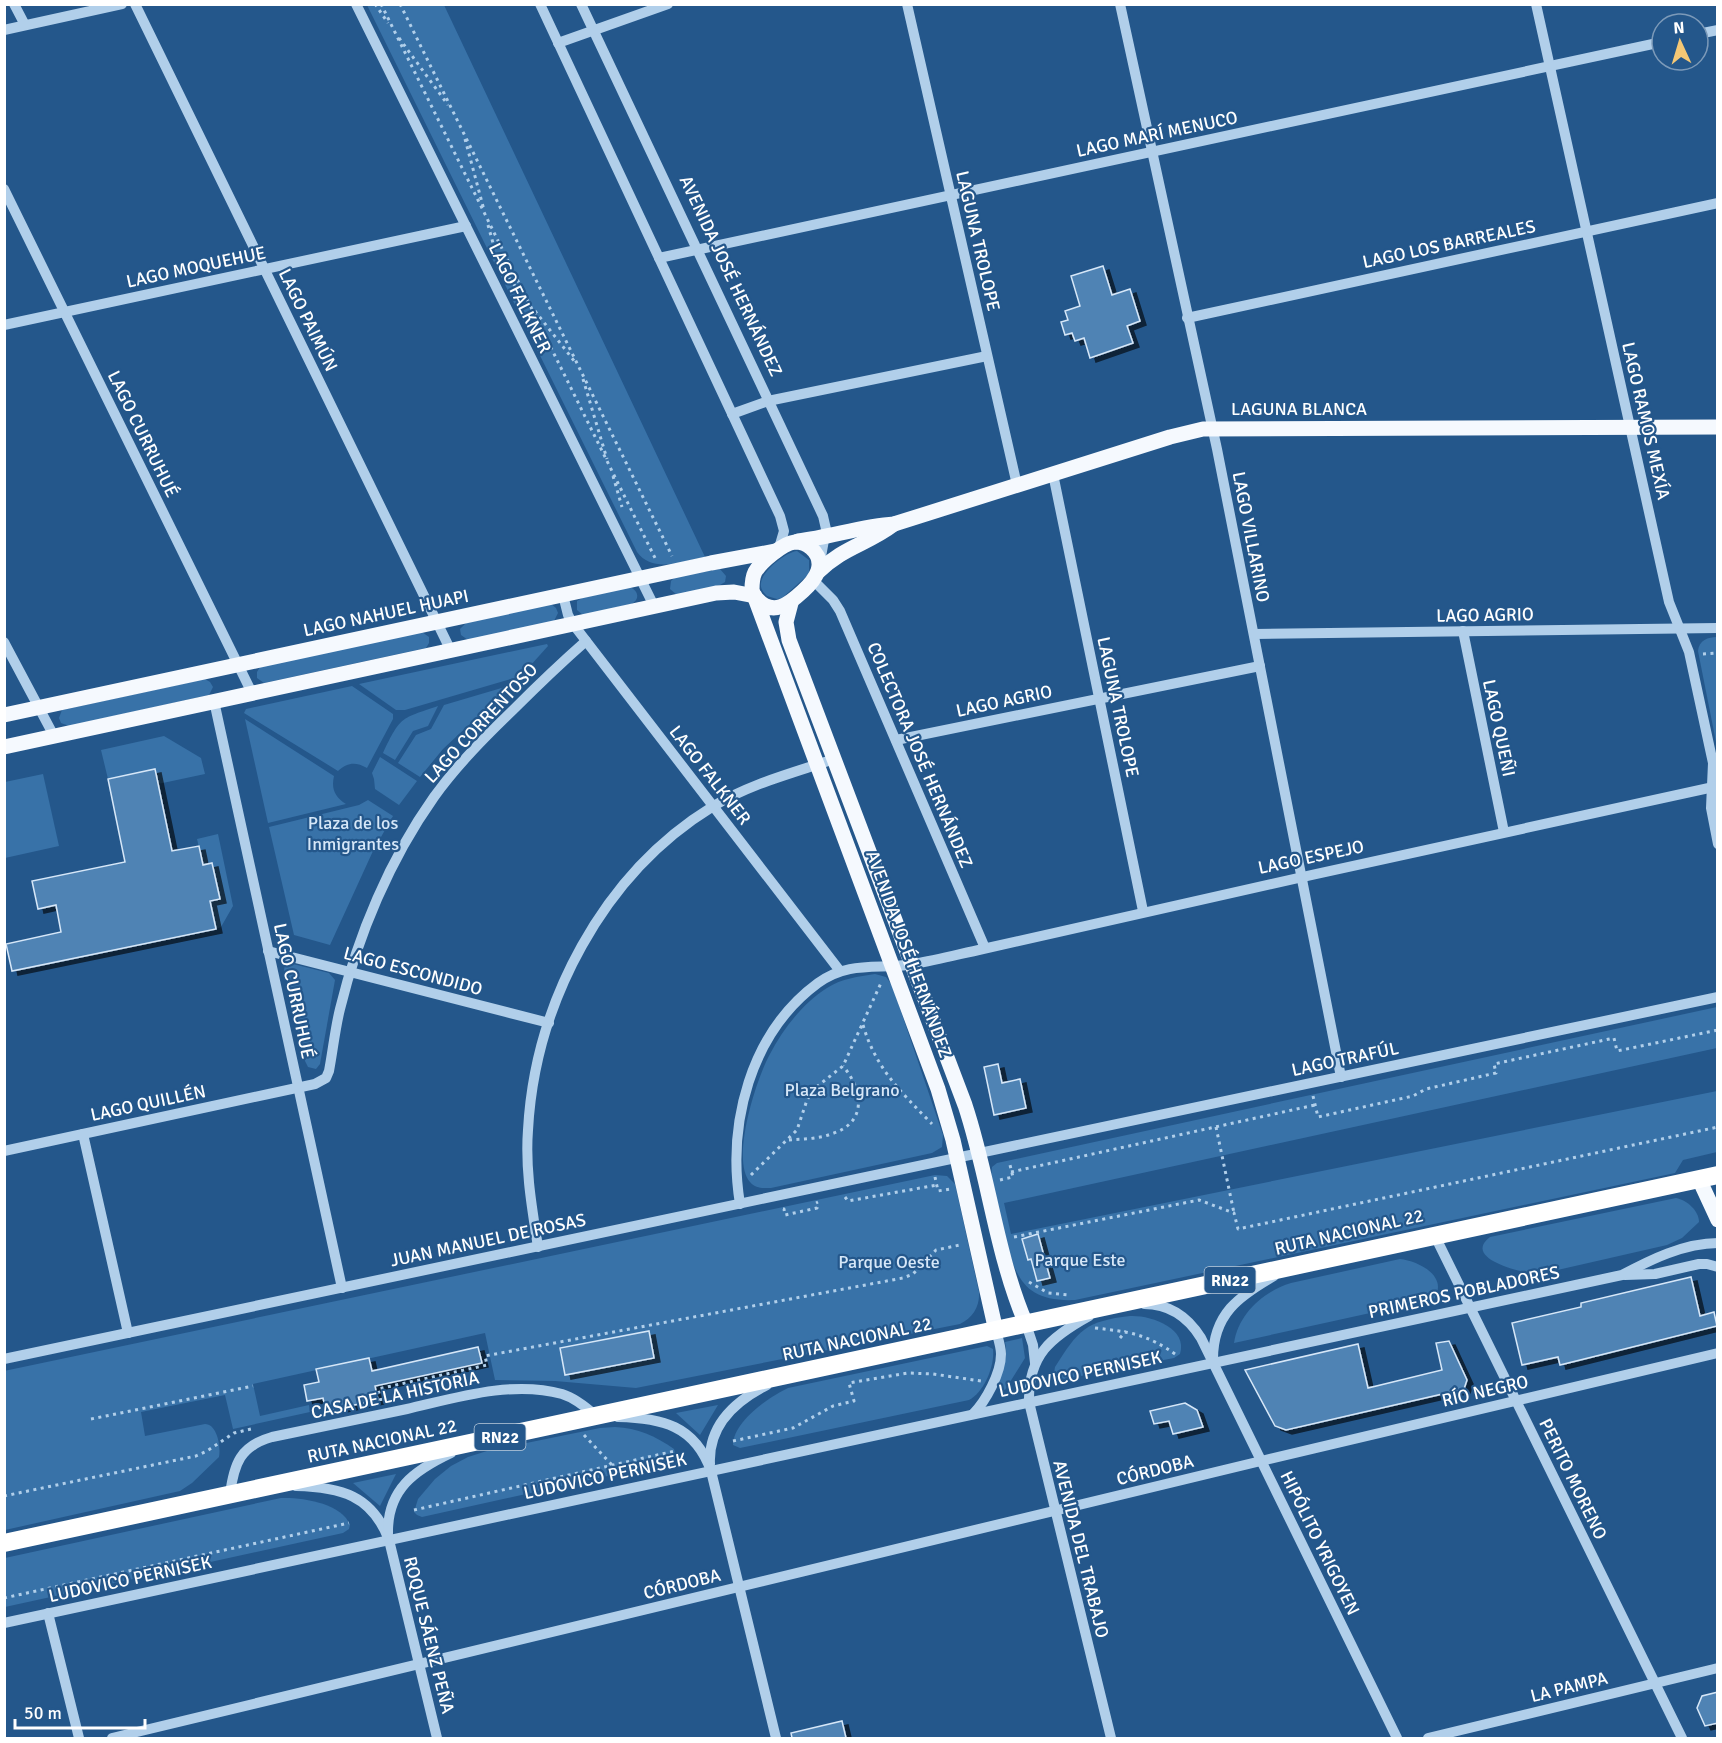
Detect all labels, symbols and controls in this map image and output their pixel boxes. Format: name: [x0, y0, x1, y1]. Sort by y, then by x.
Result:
north arrow: [1650, 12, 1710, 72]
text: N: [1673, 18, 1685, 38]
street label: LAGO MARÍ MENUCO: [1074, 106, 1240, 162]
street label: LAGUNA TROLOPE: [951, 169, 1005, 313]
street label: AVENIDA JOSÉ HERNÁNDEZ: [675, 172, 787, 380]
street label: LAGO LOS BARREALES: [1361, 215, 1537, 273]
street label: LAGO FALKNER: [484, 239, 556, 357]
street label: LAGO MOQUEHUE: [124, 241, 268, 293]
street label: LAGO PAIMÚN: [274, 265, 342, 375]
street label: LAGO RAMOS MEXÍA: [1617, 340, 1675, 502]
street label: LAGO CURRUHUÉ: [103, 367, 183, 501]
street label: LAGUNA BLANCA: [1231, 398, 1367, 420]
street label: LAGO VILLARINO: [1228, 470, 1274, 604]
street label: LAGO NAHUEL HUAPI: [301, 585, 471, 641]
street label: LAGO AGRIO: [1436, 603, 1534, 627]
street label: LAGUNA TROLOPE: [1092, 635, 1144, 779]
street label: COLECTORA JOSÉ HERNÁNDEZ: [862, 639, 978, 871]
street label: LAGO CORRENTOSO: [420, 658, 542, 788]
street label: LAGO QUEÑI: [1478, 677, 1520, 779]
street label: LAGO AGRIO: [954, 680, 1054, 722]
street label: LAGO FALKNER: [664, 721, 756, 829]
park label: Plaza de los Inmigrantes: [307, 812, 399, 855]
street label: LAGO ESPEJO: [1256, 835, 1366, 879]
street label: AVENIDA JOSÉ HERNÁNDEZ: [861, 847, 957, 1061]
street label: LAGO CURRUHUÉ: [269, 921, 319, 1061]
street label: LAGO ESCONDIDO: [341, 942, 485, 1000]
street label: LAGO TRAFÚL: [1290, 1037, 1400, 1081]
park label: Plaza Belgrano: [784, 1079, 900, 1101]
street label: LAGO QUILLÉN: [88, 1080, 208, 1126]
street label: RUTA NACIONAL 22: [1272, 1204, 1426, 1260]
street label: JUAN MANUEL DE ROSAS: [388, 1209, 588, 1271]
park label: Parque Este: [1035, 1249, 1125, 1271]
park label: Parque Oeste: [838, 1251, 940, 1273]
street label: PRIMEROS POBLADORES: [1366, 1261, 1562, 1323]
road number: RN22: [1204, 1267, 1256, 1293]
street label: RUTA NACIONAL 22: [780, 1312, 934, 1366]
street label: LUDOVICO PERNISEK: [997, 1346, 1164, 1402]
street label: CASA DE LA HISTORIA: [309, 1366, 481, 1424]
street label: RÍO NEGRO: [1440, 1370, 1530, 1412]
street label: RUTA NACIONAL 22: [305, 1414, 459, 1468]
street label: PERITO MORENO: [1534, 1415, 1612, 1543]
road number: RN22: [474, 1424, 526, 1450]
street label: LUDOVICO PERNISEK: [522, 1448, 689, 1504]
street label: CÓRDOBA: [1114, 1450, 1196, 1490]
street label: AVENIDA DEL TRABAJO: [1048, 1458, 1114, 1640]
street label: HIPÓLITO YRIGOYEN: [1276, 1467, 1364, 1619]
street label: LUDOVICO PERNISEK: [47, 1551, 214, 1607]
street label: ROQUE SÁENZ PEÑA: [399, 1554, 459, 1716]
street label: CÓRDOBA: [641, 1564, 723, 1604]
street label: LA PAMPA: [1528, 1667, 1610, 1707]
scale bar: [15, 1692, 146, 1730]
text: 50 m: [24, 1702, 62, 1724]

